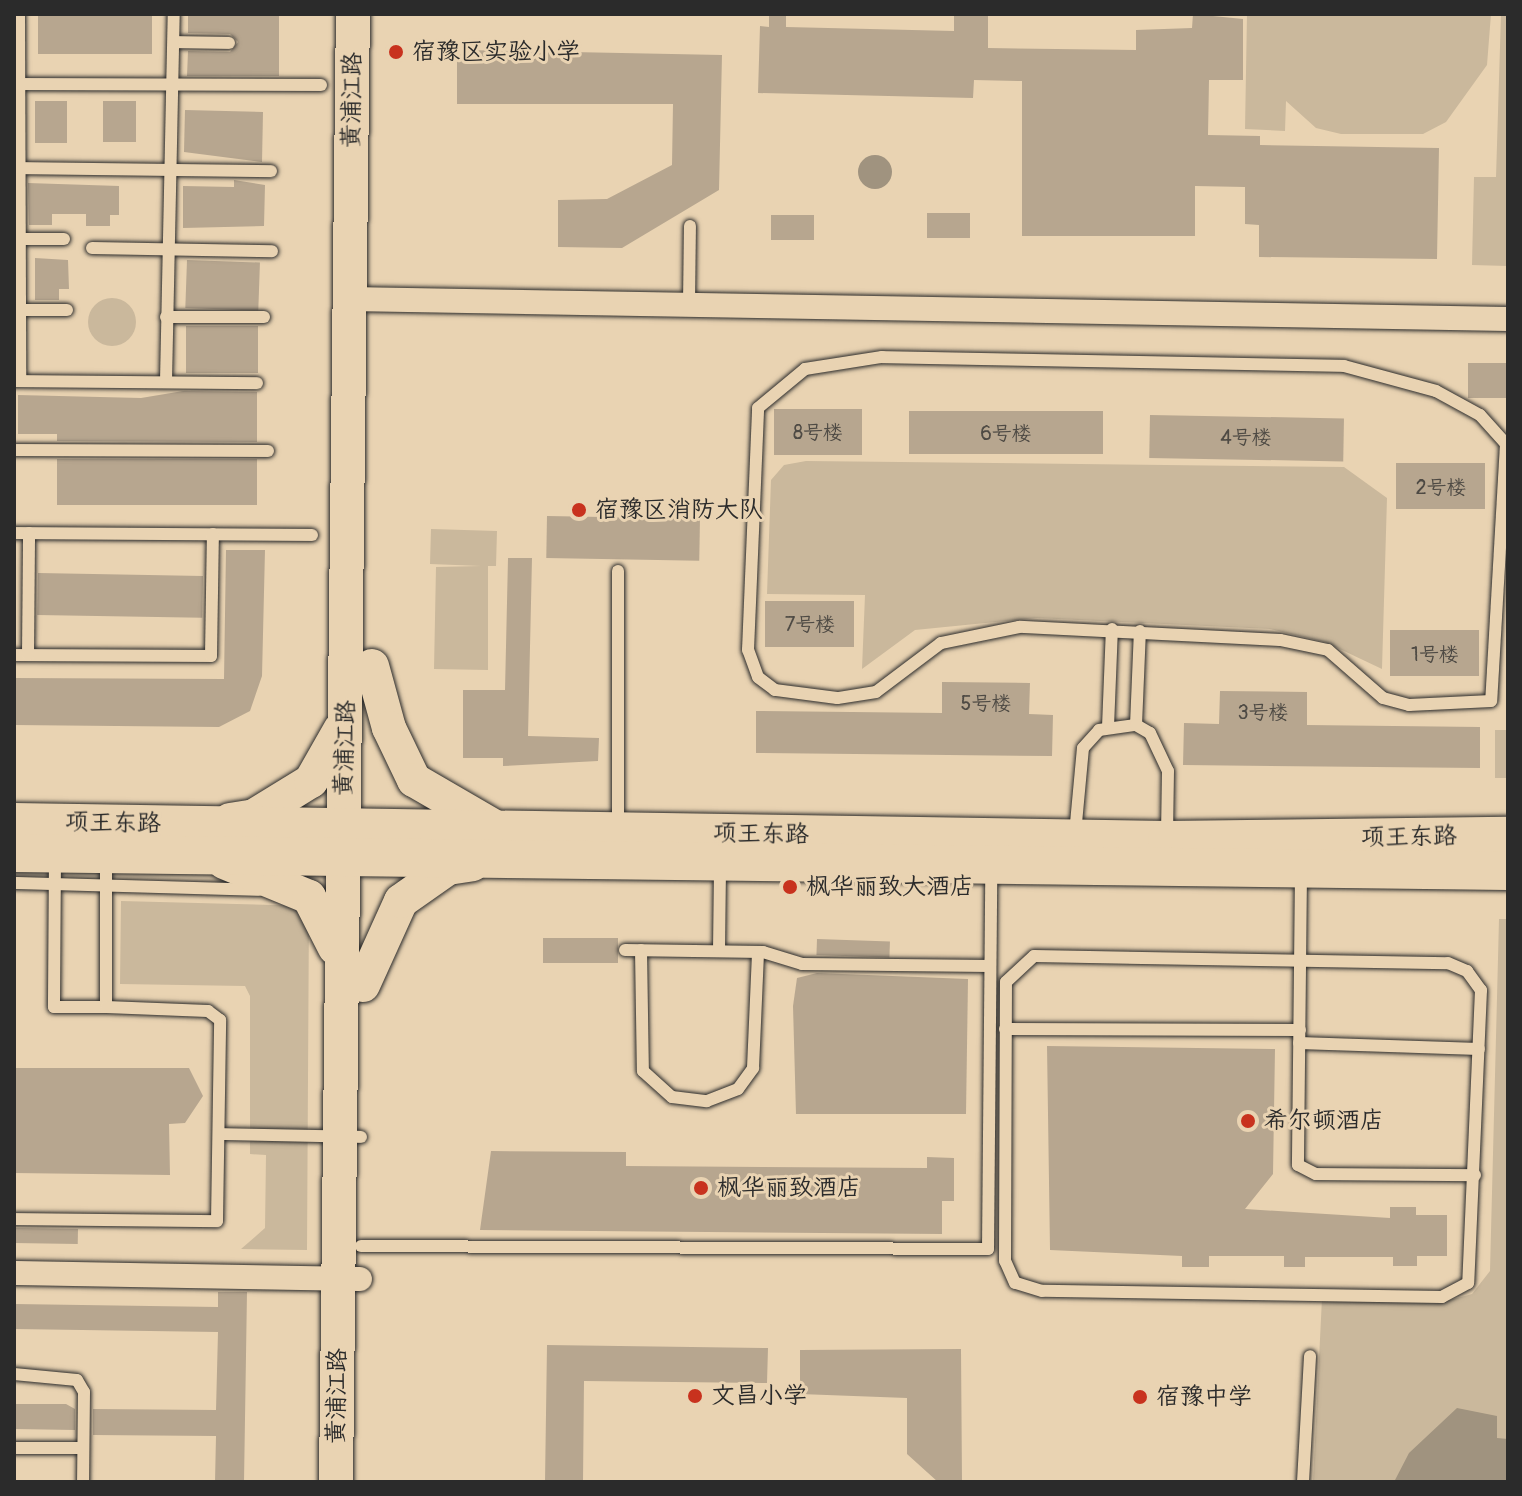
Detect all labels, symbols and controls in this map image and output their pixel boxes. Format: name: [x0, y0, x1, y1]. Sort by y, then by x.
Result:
place label: 宿豫区实验小学: [412, 38, 580, 66]
marker: 宿豫区实验小学: [387, 43, 405, 61]
street label: 黄浦江路: [337, 52, 367, 148]
house number: 8号楼: [793, 420, 843, 444]
house number: 6号楼: [980, 421, 1032, 445]
house number: 4号楼: [1220, 425, 1272, 449]
house number: 2号楼: [1415, 475, 1467, 499]
place label: 宿豫区消防大队: [595, 496, 763, 524]
marker: 宿豫区消防大队: [570, 501, 588, 519]
house number: 7号楼: [785, 612, 835, 636]
house number: 1号楼: [1411, 642, 1459, 666]
house number: 5号楼: [961, 691, 1011, 715]
street label: 黄浦江路: [329, 700, 361, 796]
house number: 3号楼: [1237, 700, 1289, 724]
street label: 项王东路: [65, 808, 161, 838]
street label: 项王东路: [713, 819, 809, 849]
street label: 项王东路: [1361, 822, 1457, 852]
place label: 枫华丽致大酒店: [806, 873, 974, 901]
marker: 枫华丽致大酒店: [781, 878, 799, 896]
place label: 希尔顿酒店: [1264, 1107, 1384, 1135]
marker: 希尔顿酒店: [1239, 1112, 1257, 1130]
place label: 枫华丽致酒店: [717, 1174, 861, 1202]
marker: 枫华丽致酒店: [692, 1179, 710, 1197]
street label: 黄浦江路: [322, 1348, 352, 1444]
place label: 文昌小学: [711, 1382, 807, 1410]
place label: 宿豫中学: [1156, 1383, 1252, 1411]
marker: 文昌小学: [686, 1387, 704, 1405]
marker: 宿豫中学: [1131, 1388, 1149, 1406]

